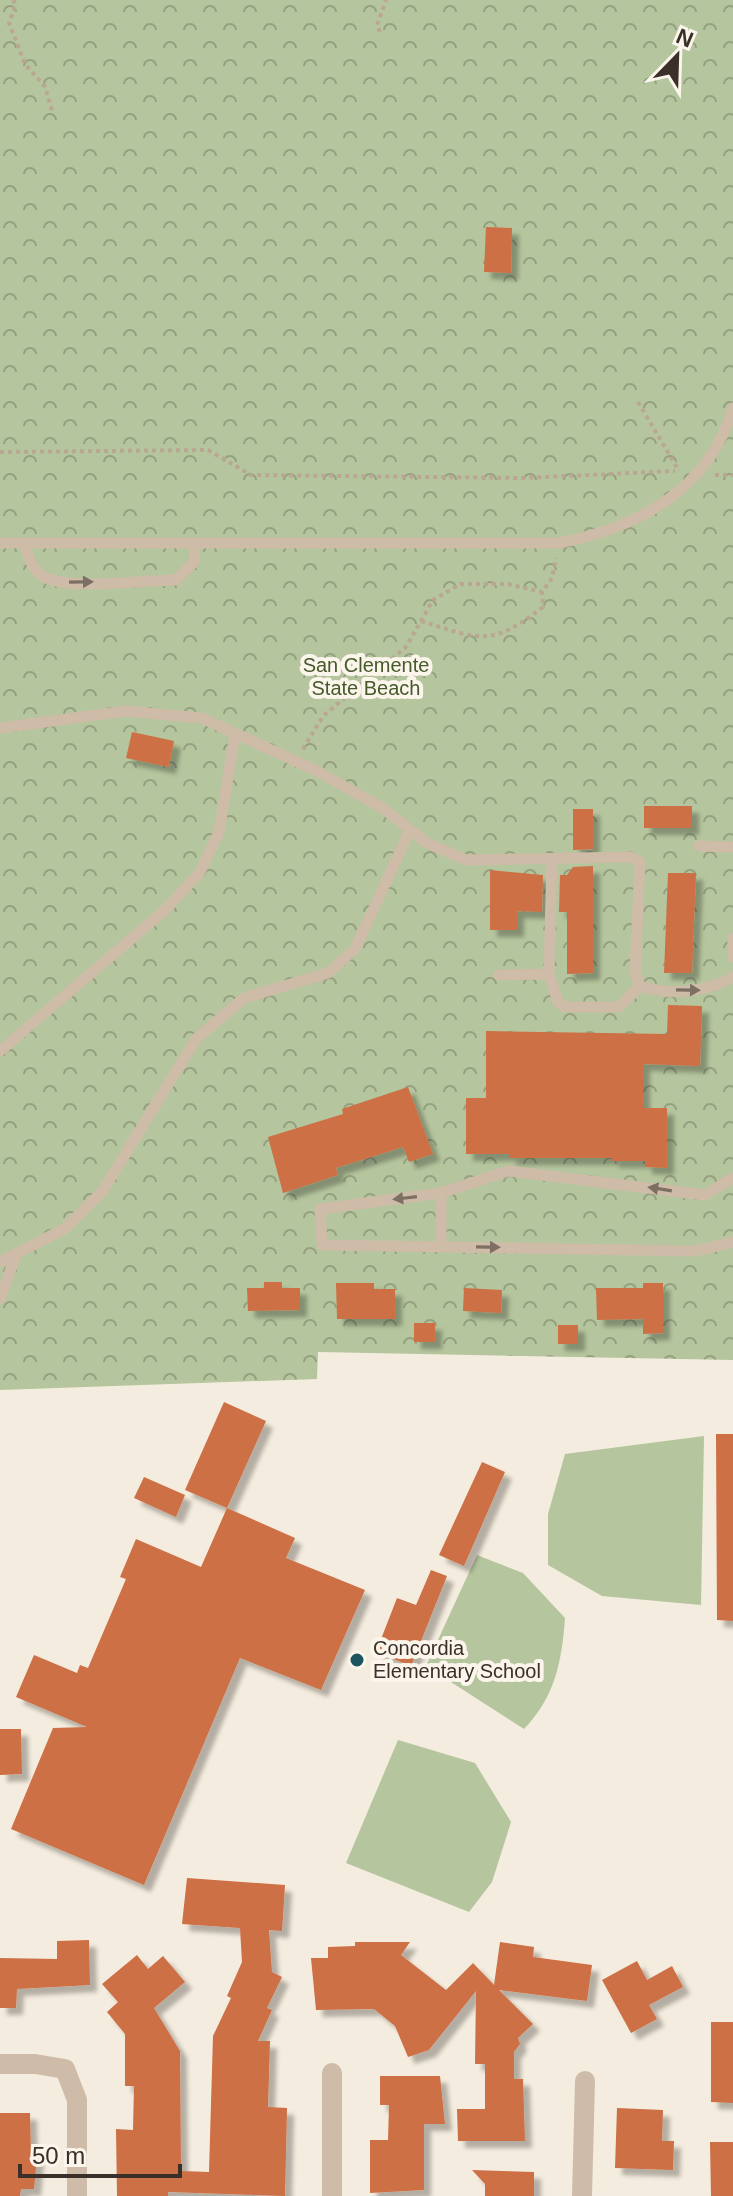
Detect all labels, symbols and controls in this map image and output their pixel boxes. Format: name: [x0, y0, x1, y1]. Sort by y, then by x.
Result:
north arrow: [637, 16, 717, 96]
text: N: [672, 23, 697, 53]
one-way arrow: [69, 576, 94, 588]
park label: San Clemente State Beach: [303, 654, 429, 699]
one-way arrow: [676, 984, 701, 996]
one-way arrow: [647, 1182, 672, 1194]
one-way arrow: [392, 1192, 417, 1205]
one-way arrow: [476, 1240, 501, 1253]
place label: Concordia Elementary School: [373, 1637, 541, 1682]
marker: Concordia Elementary School: [348, 1651, 366, 1669]
scale bar: [20, 2128, 180, 2178]
text: 50 m: [32, 2142, 85, 2169]

